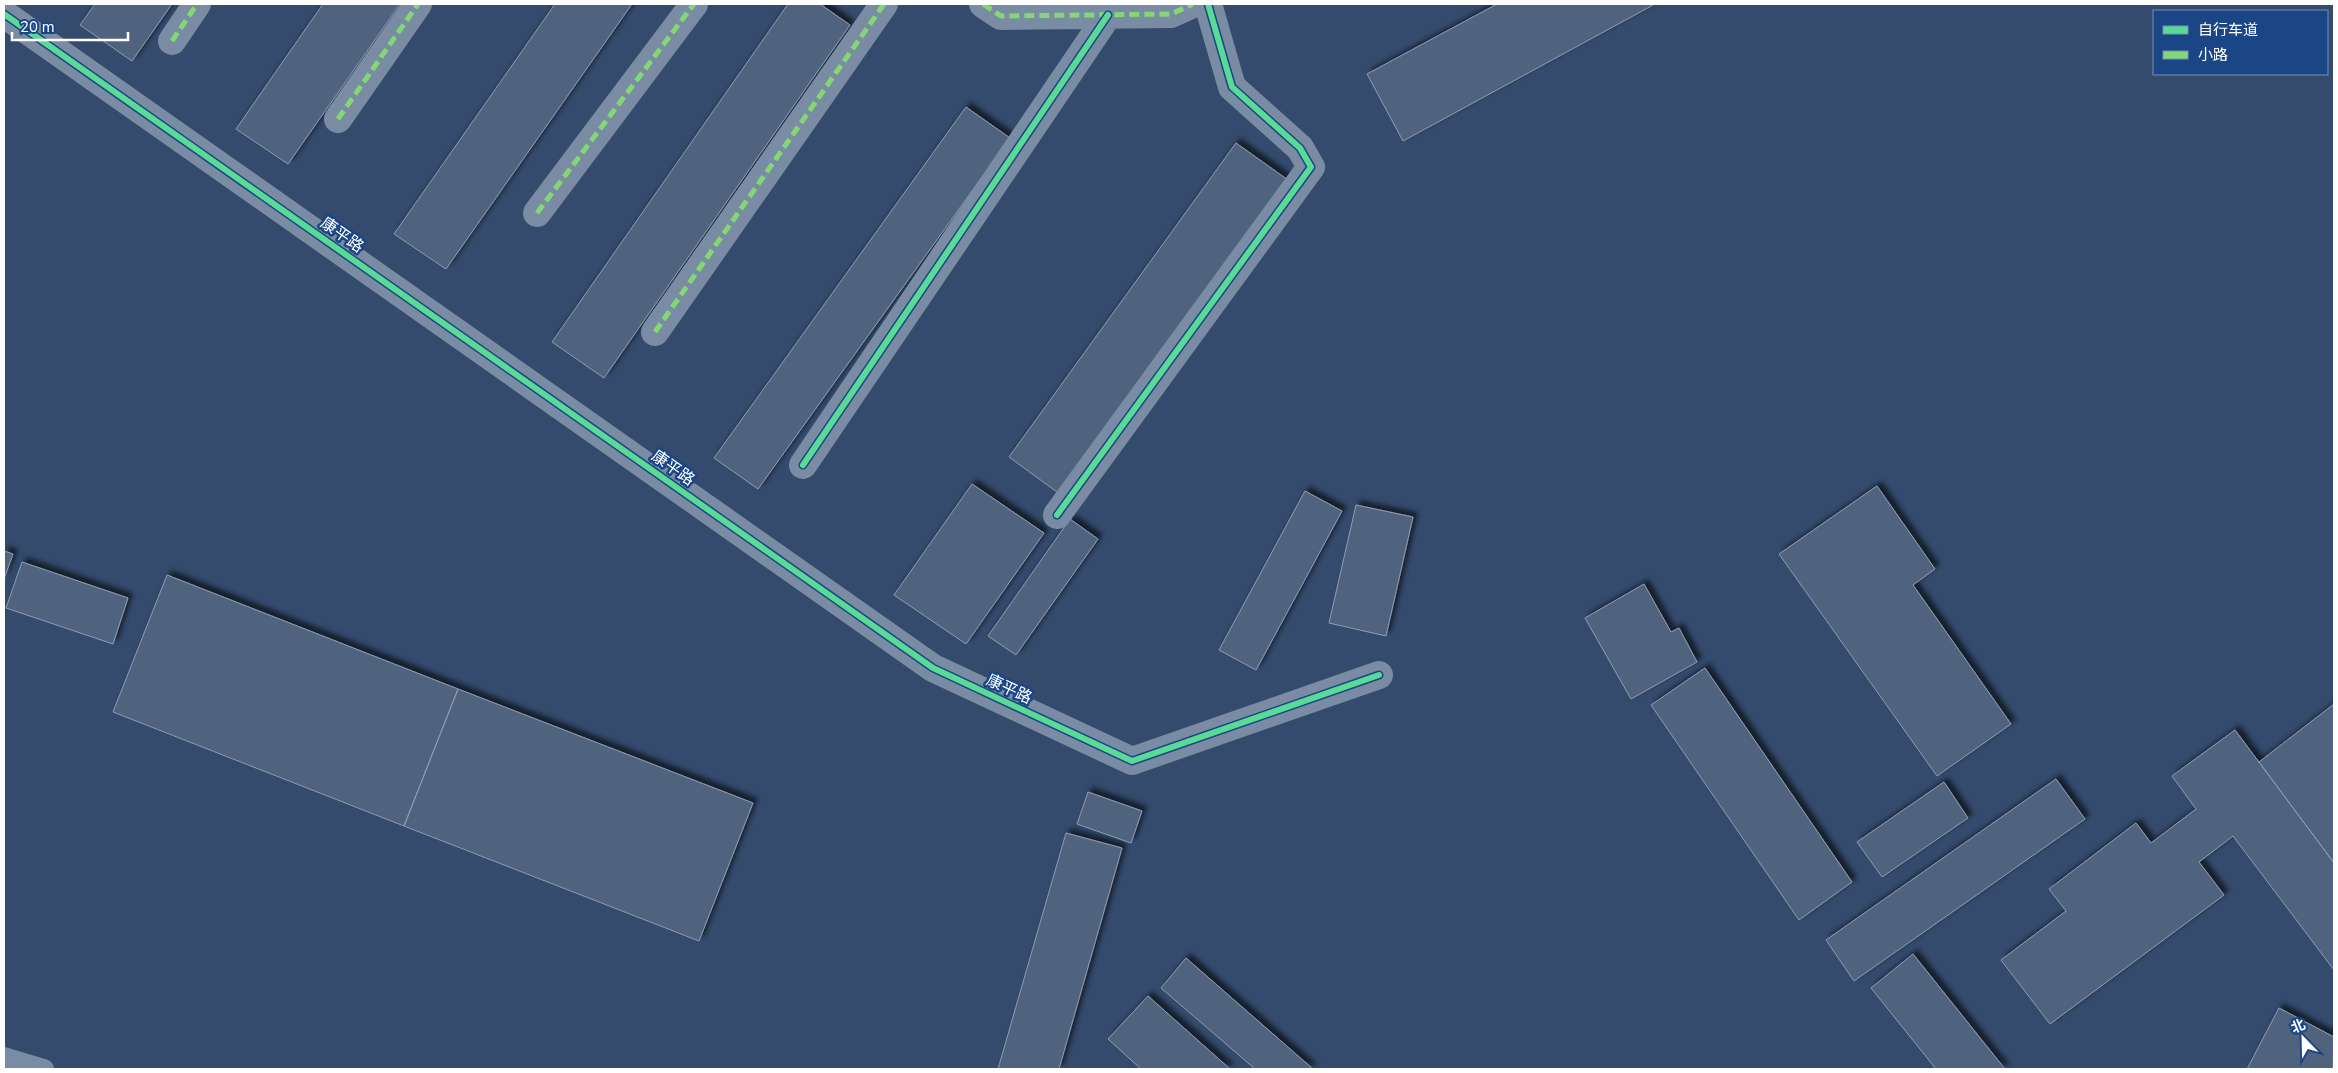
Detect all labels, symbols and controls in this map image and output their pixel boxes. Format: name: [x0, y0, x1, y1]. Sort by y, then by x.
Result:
scale bar: [12, 10, 129, 42]
legend: [2153, 10, 2328, 75]
text: 20 m: [20, 17, 55, 37]
text: 自行车道: [2198, 20, 2258, 40]
text: 小路: [2198, 45, 2228, 65]
street label: 康平路: [316, 212, 368, 258]
street label: 康平路: [647, 445, 699, 491]
street label: 康平路: [983, 669, 1035, 709]
north arrow: [2278, 1013, 2328, 1063]
text: 北: [2288, 1015, 2308, 1038]

